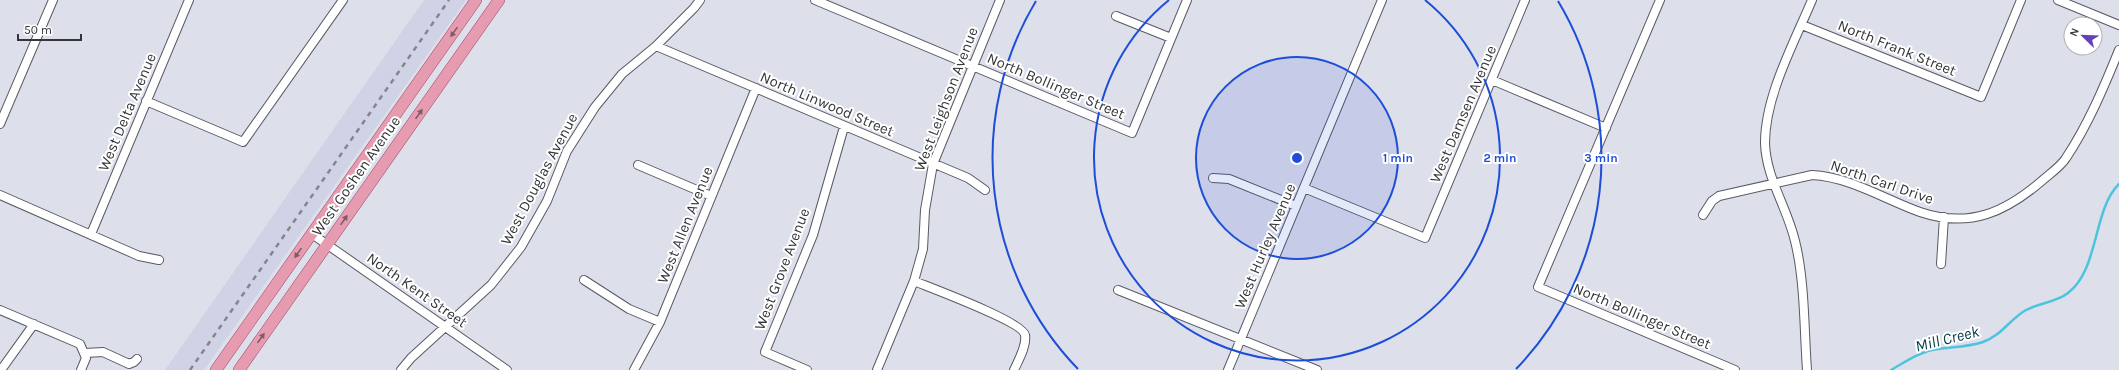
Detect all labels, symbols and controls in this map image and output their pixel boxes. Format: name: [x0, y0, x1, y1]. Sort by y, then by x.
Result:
scale bar: [18, 16, 81, 42]
street label: North Frank Street: [1835, 16, 1959, 80]
north arrow: [2063, 16, 2103, 56]
text: 50 m: [24, 23, 52, 37]
street label: West Leighson Avenue: [910, 25, 982, 173]
text: N: [2067, 26, 2082, 38]
one-way arrow: [450, 27, 458, 37]
street label: West Damsen Avenue: [1426, 43, 1500, 185]
street label: North Bollinger Street: [984, 49, 1128, 123]
street label: West Delta Avenue: [94, 50, 160, 174]
street label: North Linwood Street: [757, 68, 897, 140]
one-way arrow: [415, 109, 423, 119]
street label: West Douglas Avenue: [497, 110, 581, 248]
street label: West Goshen Avenue: [308, 113, 404, 239]
centre of rings: [1290, 151, 1304, 165]
text: 1 min: [1383, 151, 1413, 165]
text: 2 min: [1483, 151, 1517, 165]
text: 3 min: [1584, 151, 1618, 165]
street label: North Carl Drive: [1828, 156, 1936, 208]
street label: West Allen Avenue: [653, 164, 717, 286]
street label: West Hurley Avenue: [1231, 181, 1299, 311]
street label: West Grove Avenue: [750, 205, 814, 333]
one-way arrow: [340, 215, 348, 226]
one-way arrow: [294, 248, 302, 258]
street label: North Kent Street: [363, 249, 471, 332]
street label: North Bollinger Street: [1570, 279, 1714, 353]
water label: Mill Creek: [1913, 321, 1982, 356]
one-way arrow: [257, 333, 265, 343]

